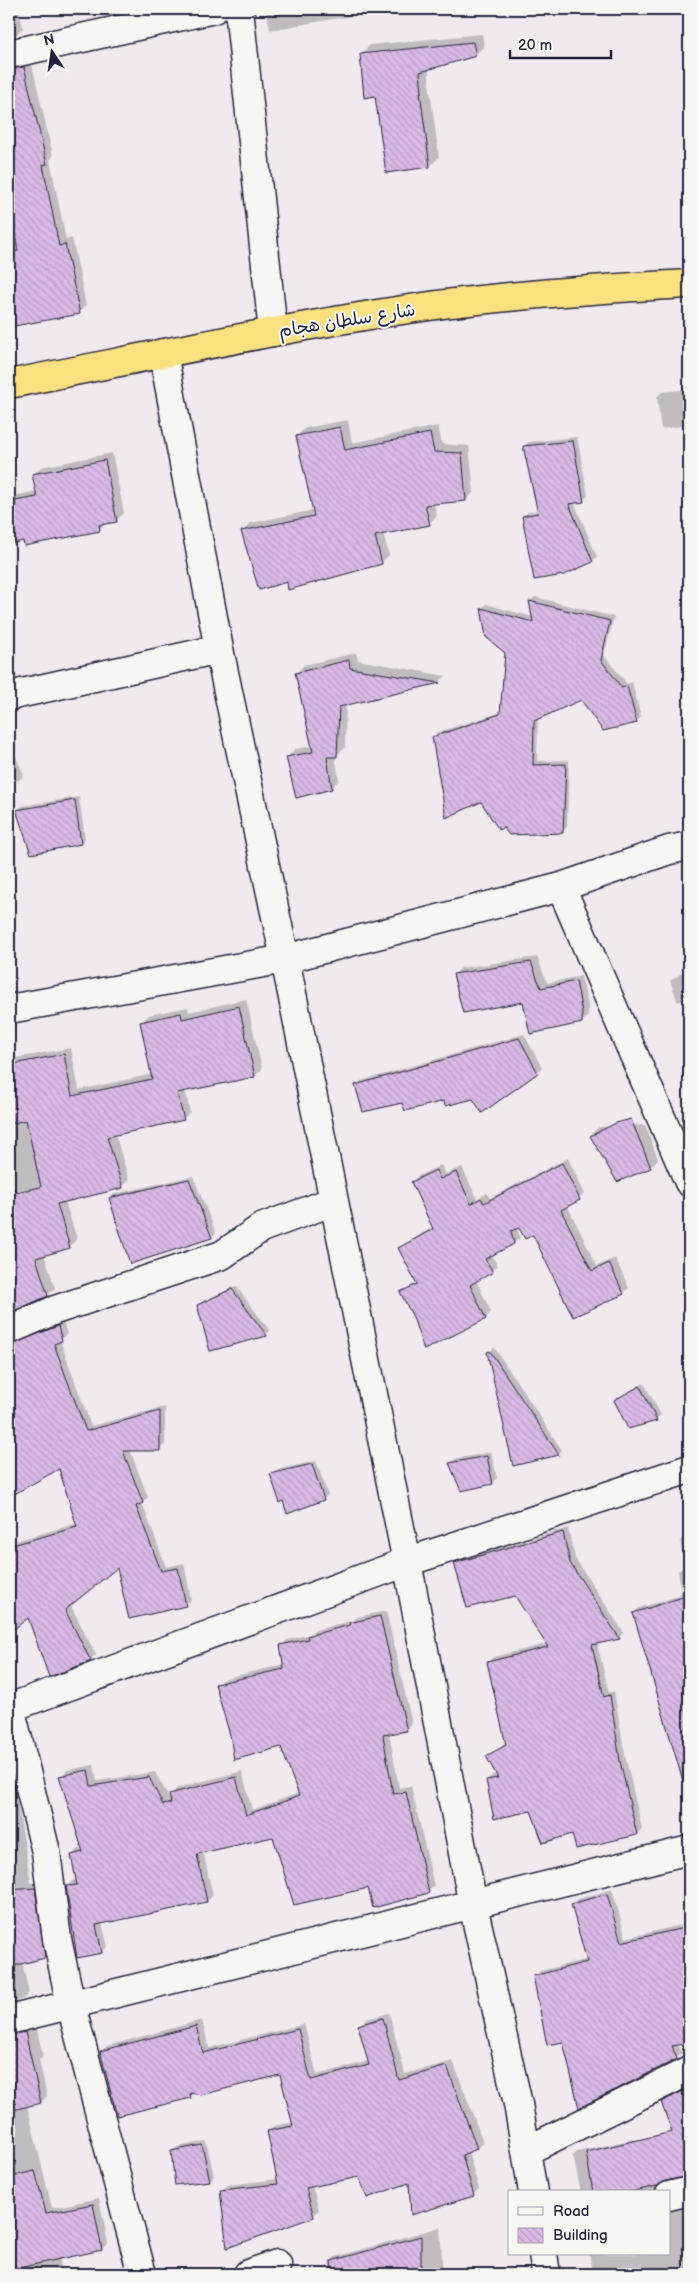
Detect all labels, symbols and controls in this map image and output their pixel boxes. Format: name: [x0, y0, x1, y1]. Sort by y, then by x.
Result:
north arrow: [28, 28, 78, 78]
scale bar: [510, 28, 612, 60]
text: N: [42, 30, 56, 49]
text: 20 m: [518, 36, 552, 55]
street label: شارع سلطان هجام: [277, 299, 417, 345]
legend: [508, 2190, 670, 2256]
text: Road: [553, 2202, 589, 2221]
text: Building: [553, 2226, 608, 2245]

